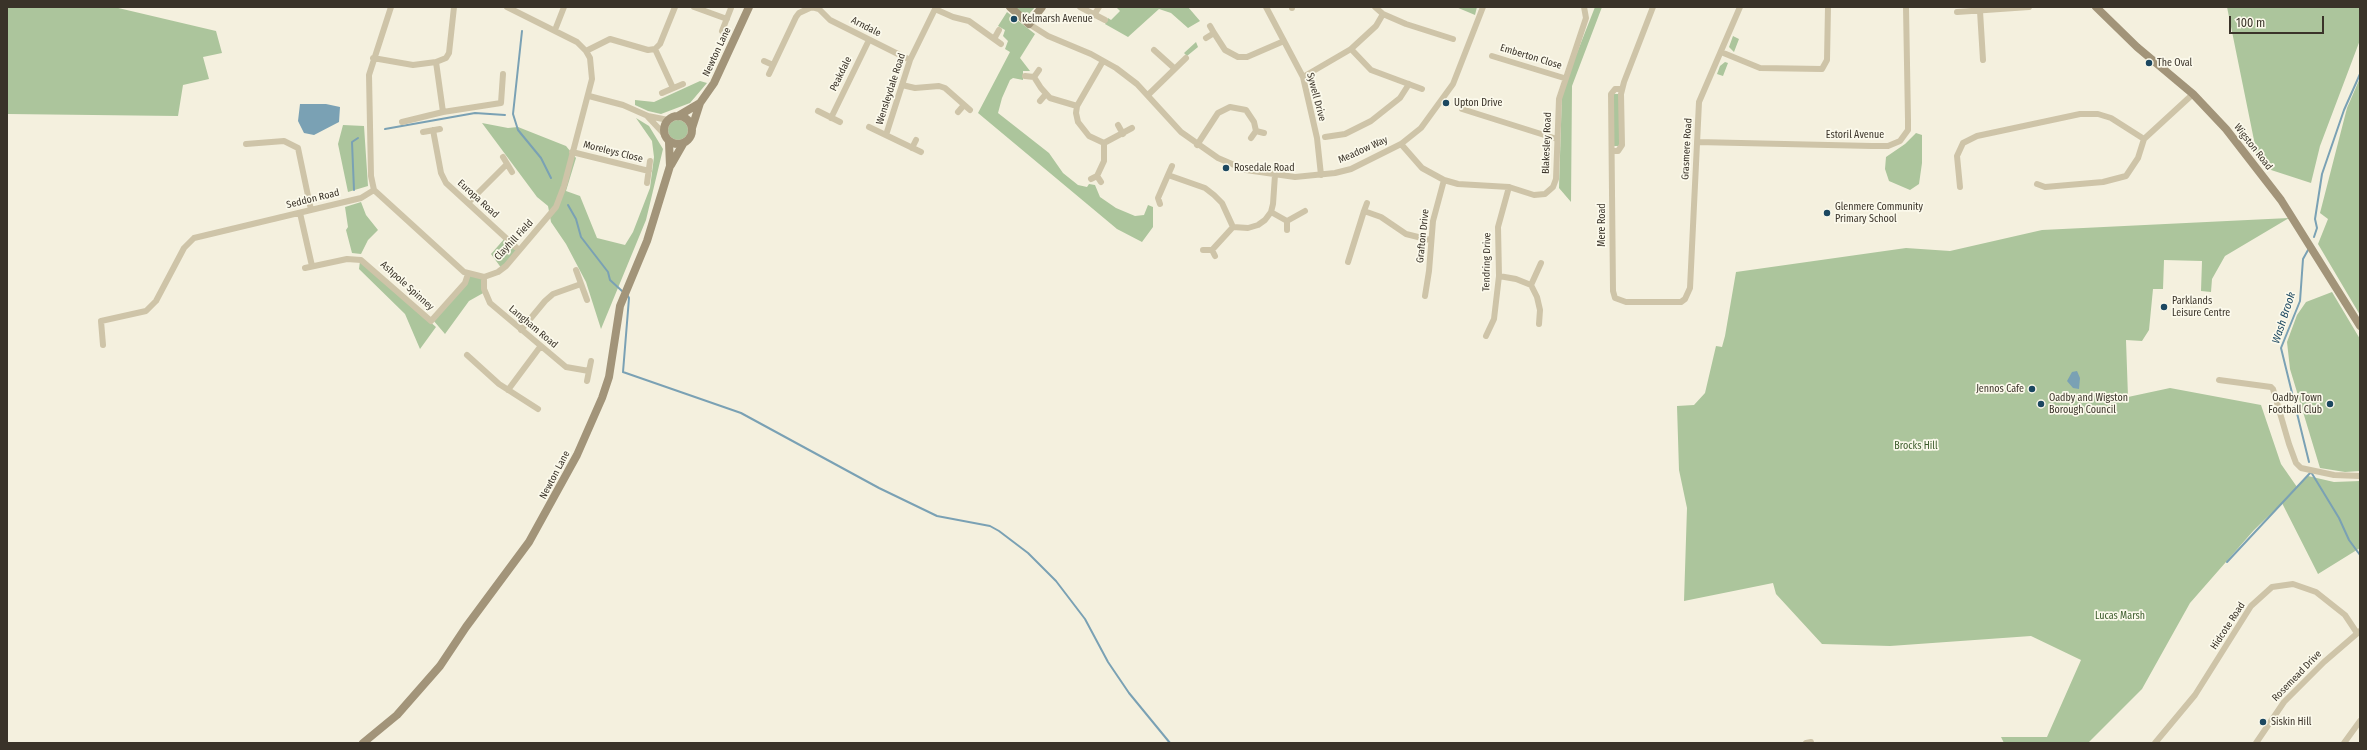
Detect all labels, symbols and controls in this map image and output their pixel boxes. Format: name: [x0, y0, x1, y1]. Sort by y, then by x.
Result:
scale bar: [2231, 8, 2326, 34]
place label: Kelmarsh Avenue: [1022, 13, 1093, 25]
street label: Arndale: [849, 14, 883, 40]
marker: Kelmarsh Avenue: [1009, 14, 1019, 24]
text: 100 m: [2236, 16, 2265, 30]
street label: Newton Lane: [700, 25, 734, 79]
street label: Emberton Close: [1499, 42, 1563, 72]
street label: Wensleydale Road: [874, 52, 908, 126]
street label: Peakdale: [828, 55, 854, 93]
place label: The Oval: [2157, 57, 2192, 69]
marker: The Oval: [2144, 58, 2154, 68]
street label: Sywell Drive: [1304, 71, 1328, 123]
place label: Upton Drive: [1454, 97, 1502, 109]
marker: Upton Drive: [1441, 98, 1451, 108]
street label: Blakesley Road: [1540, 112, 1554, 174]
street label: Grasmere Road: [1679, 118, 1695, 180]
street label: Wigston Road: [2231, 121, 2275, 173]
street label: Estoril Avenue: [1826, 129, 1884, 141]
street label: Meadow Way: [1336, 134, 1390, 166]
street label: Moreleys Close: [582, 139, 644, 165]
place label: Rosedale Road: [1234, 162, 1295, 174]
marker: Rosedale Road: [1221, 163, 1231, 173]
street label: Europa Road: [455, 177, 501, 221]
street label: Seddon Road: [285, 187, 341, 211]
place label: Glenmere Community Primary School: [1835, 201, 1923, 224]
street label: Mere Road: [1596, 203, 1608, 247]
marker: Glenmere Community Primary School: [1822, 208, 1832, 218]
street label: Grafton Drive: [1414, 209, 1432, 263]
street label: Clayhill Field: [492, 217, 536, 263]
street label: Tendring Drive: [1480, 232, 1494, 292]
street label: Ashpole Spinney: [378, 259, 436, 313]
water label: Wash Brook: [2270, 291, 2298, 345]
place label: Parklands Leisure Centre: [2172, 295, 2230, 318]
marker: Parklands Leisure Centre: [2159, 302, 2169, 312]
street label: Langham Road: [506, 303, 560, 351]
place label: Jennos Cafe: [1976, 383, 2024, 395]
marker: Jennos Cafe: [2027, 384, 2037, 394]
place label: Oadby and Wigston Borough Council: [2049, 392, 2128, 416]
place label: Oadby Town Football Club: [2268, 392, 2322, 416]
marker: Oadby and Wigston Borough Council: [2036, 399, 2046, 409]
marker: Oadby Town Football Club: [2325, 399, 2335, 409]
park label: Brocks Hill: [1894, 440, 1938, 452]
street label: Newton Lane: [537, 449, 573, 501]
street label: Hidcote Road: [2208, 600, 2248, 652]
park label: Lucas Marsh: [2095, 610, 2145, 622]
street label: Rosemead Drive: [2270, 648, 2324, 704]
place label: Siskin Hill: [2271, 716, 2311, 728]
marker: Siskin Hill: [2258, 717, 2268, 727]

